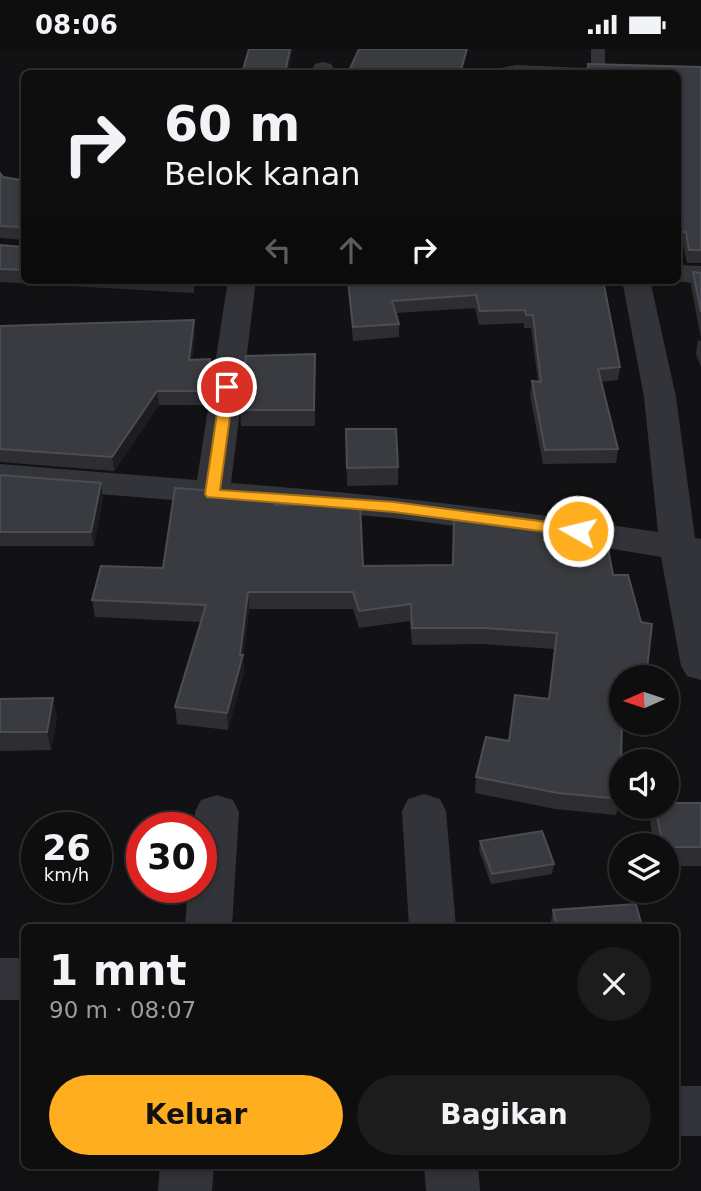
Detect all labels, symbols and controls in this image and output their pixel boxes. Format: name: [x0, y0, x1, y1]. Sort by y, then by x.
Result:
text: 08:06: [35, 10, 118, 40]
text: 60 m: [164, 96, 300, 153]
icon: right: [49, 98, 140, 189]
text: Belok kanan: [164, 155, 361, 193]
icon: left: [259, 231, 297, 269]
icon: ahead: [332, 231, 370, 269]
icon: right: [405, 231, 443, 269]
pin: [197, 357, 257, 417]
icon: arrive: [208, 368, 246, 406]
position arrow: [541, 494, 615, 568]
north arrow: [609, 665, 679, 735]
map controls: [609, 665, 679, 903]
button: sound: [609, 749, 679, 819]
speed limit sign: 30: [126, 812, 217, 903]
text: 26: [42, 828, 91, 868]
button: layers: [609, 833, 679, 903]
text: km/h: [44, 864, 89, 885]
text: 1 mnt: [49, 946, 187, 995]
button: close: [577, 947, 651, 1021]
text: 90 m · 08:07: [49, 997, 196, 1023]
button: Keluar: [49, 1075, 343, 1155]
button: Bagikan: [357, 1075, 651, 1155]

